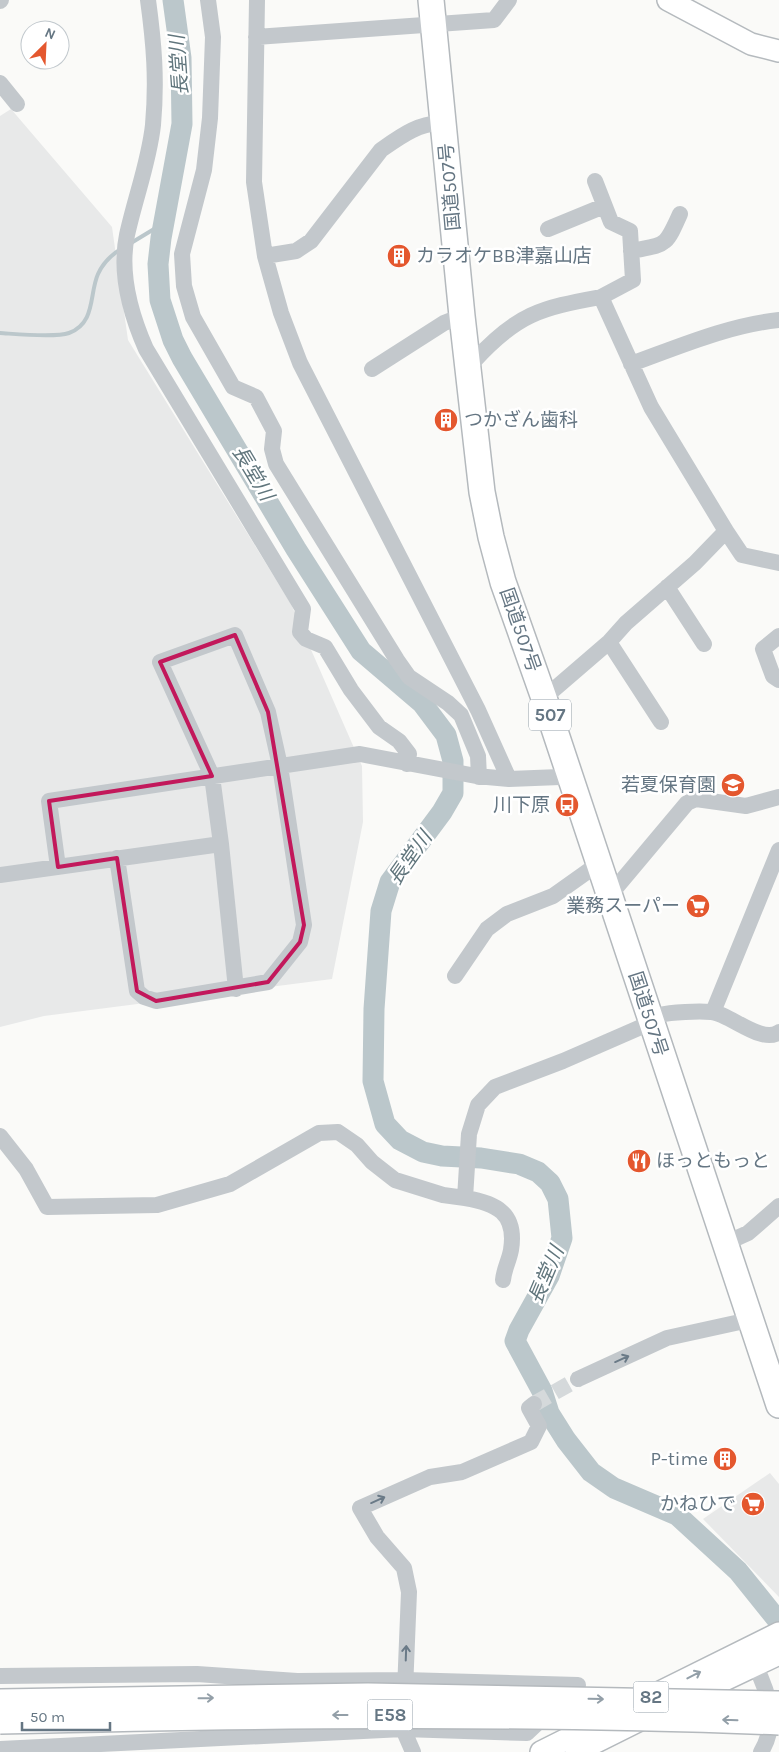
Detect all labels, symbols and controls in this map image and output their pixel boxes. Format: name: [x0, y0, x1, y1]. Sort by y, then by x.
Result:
north arrow: [20, 20, 70, 70]
text: N: [42, 24, 58, 43]
water label: 長堂川: [165, 32, 193, 96]
street label: 国道507号: [435, 142, 465, 232]
building icon: カラオケBB津嘉山店: [386, 243, 412, 269]
place label: カラオケBB津嘉山店: [416, 245, 592, 267]
building icon: つかざん歯科: [433, 407, 459, 433]
place label: つかざん歯科: [464, 409, 578, 431]
water label: 長堂川: [228, 441, 279, 506]
street label: 国道507号: [495, 585, 545, 675]
road number: 507: [529, 700, 571, 730]
school or university icon: 若夏保育園: [720, 772, 746, 798]
place label: 若夏保育園: [621, 774, 716, 796]
bus stop icon: 川下原: [554, 792, 580, 818]
place label: 川下原: [493, 794, 550, 816]
water label: 長堂川: [383, 825, 438, 889]
supermarket icon: 業務スーパー: [685, 893, 711, 919]
place label: 業務スーパー: [566, 895, 680, 917]
street label: 国道507号: [624, 969, 672, 1059]
restaurant icon: ほっともっと: [626, 1148, 652, 1174]
place label: ほっともっと: [656, 1150, 770, 1172]
water label: 長堂川: [524, 1241, 569, 1307]
one-way arrow: [614, 1353, 629, 1363]
building icon: P-time: [712, 1446, 738, 1472]
place label: P-time: [651, 1448, 708, 1470]
supermarket icon: かねひで: [740, 1491, 766, 1517]
place label: かねひで: [660, 1493, 736, 1515]
one-way arrow: [370, 1494, 385, 1504]
one-way arrow: [402, 1645, 411, 1661]
one-way arrow: [686, 1670, 701, 1679]
road number: 82: [634, 1681, 668, 1712]
one-way arrow: [198, 1693, 214, 1703]
one-way arrow: [588, 1695, 604, 1704]
scale bar: [22, 1700, 110, 1732]
road number: E58: [368, 1700, 412, 1730]
text: 50 m: [30, 1708, 65, 1726]
one-way arrow: [333, 1710, 349, 1720]
one-way arrow: [723, 1716, 739, 1725]

